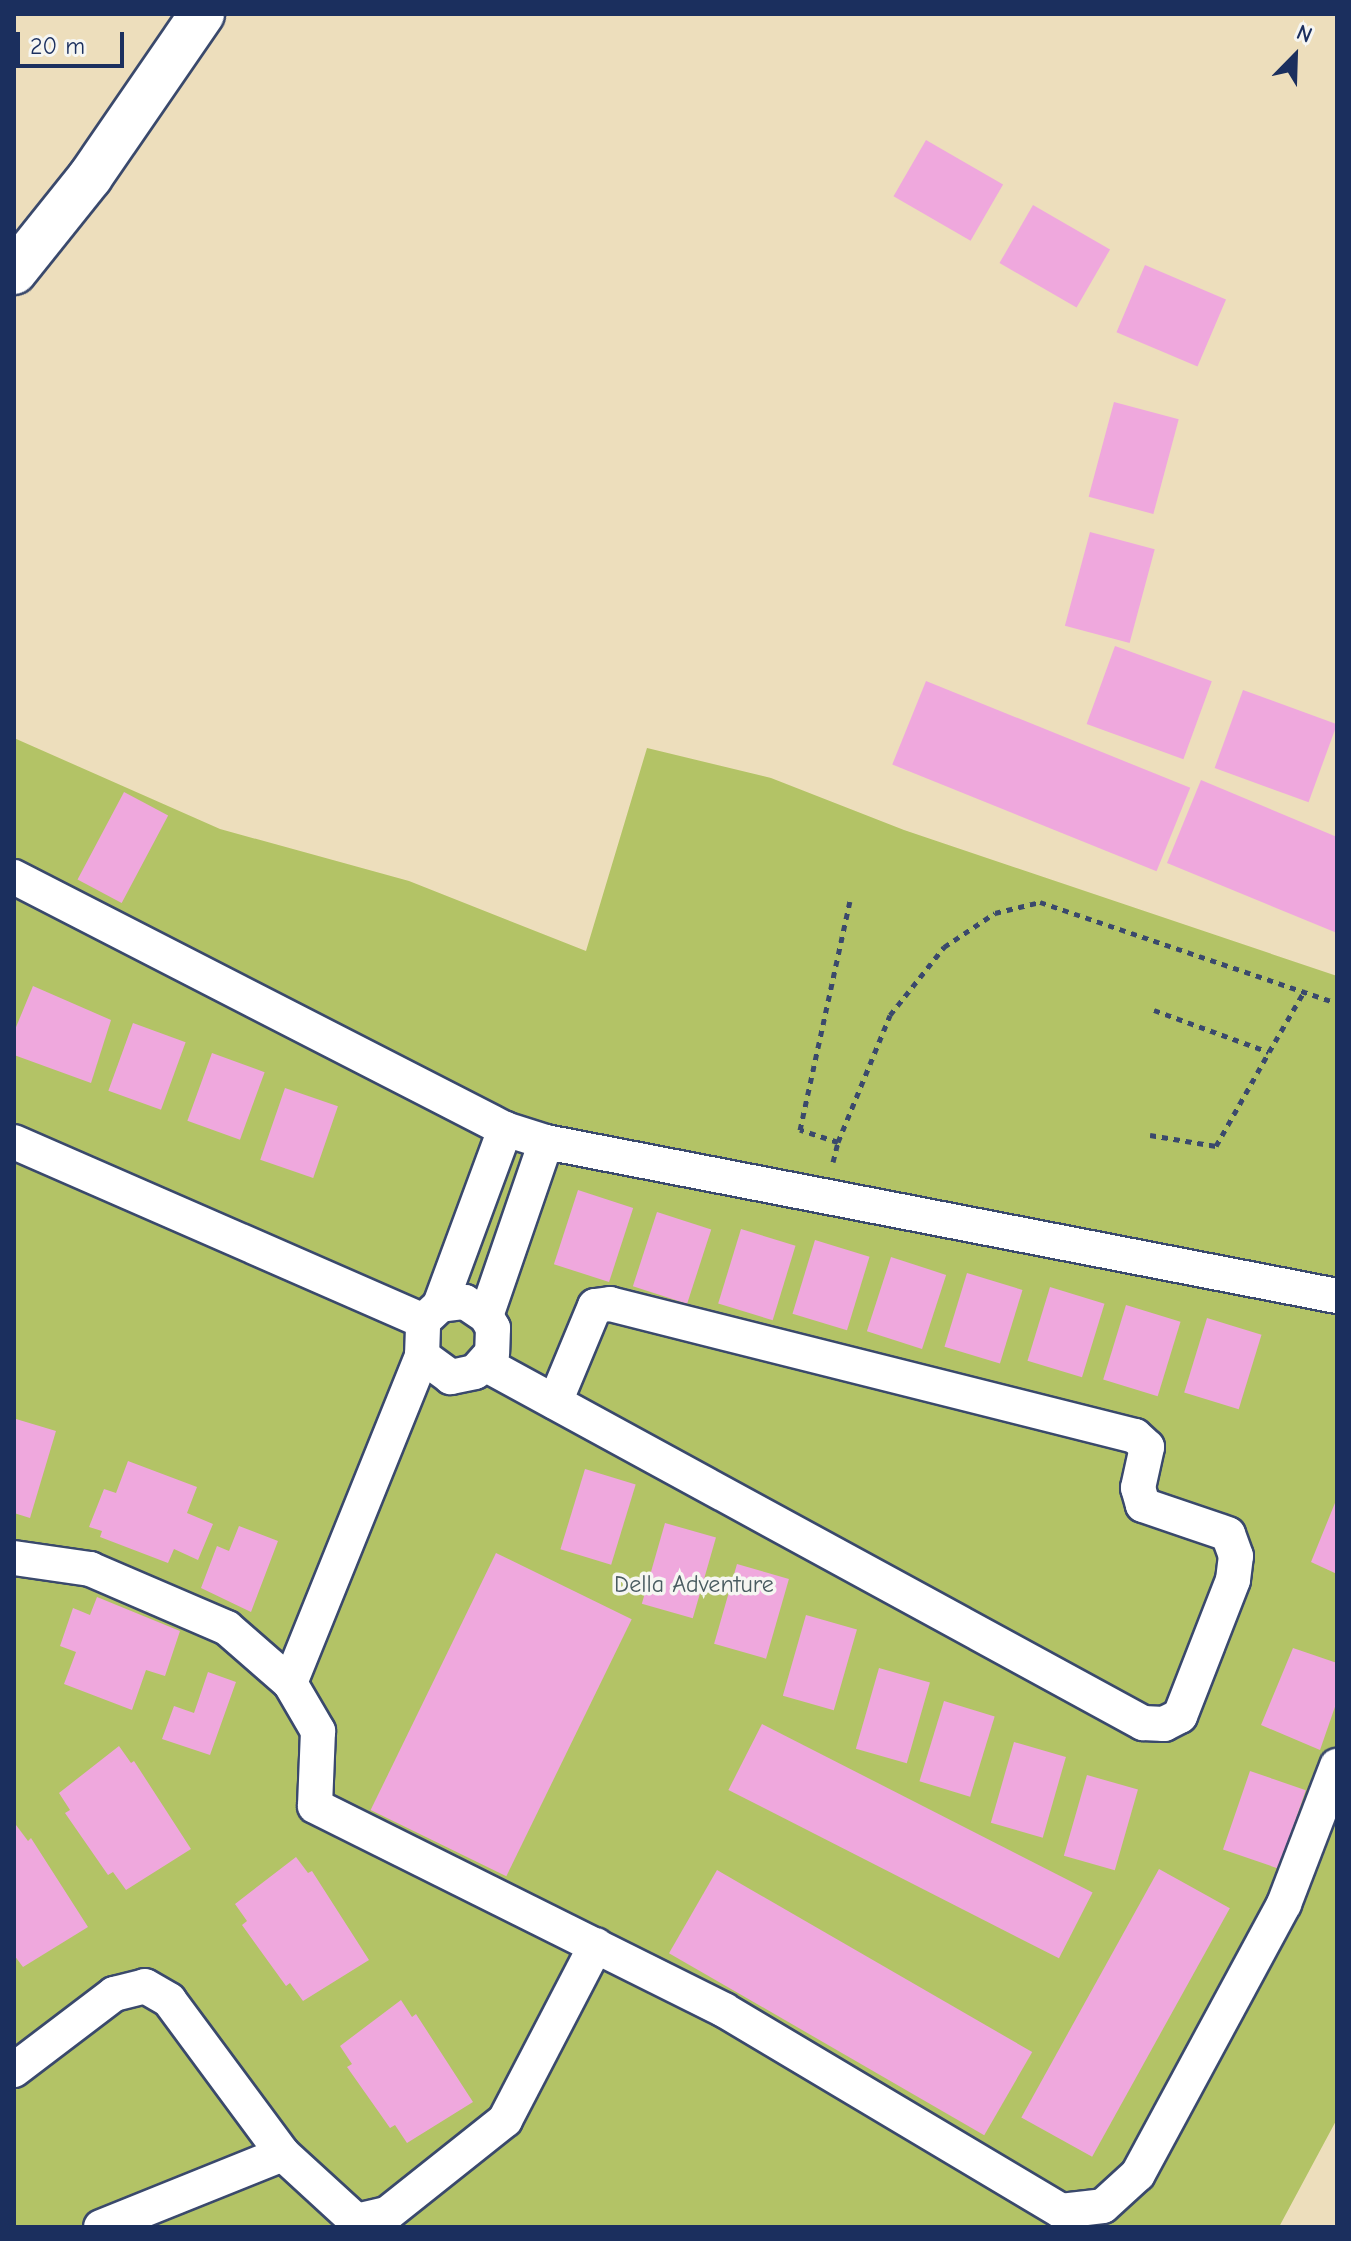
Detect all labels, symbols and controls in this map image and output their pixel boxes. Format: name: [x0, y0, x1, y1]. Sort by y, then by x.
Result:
scale bar: [20, 16, 128, 66]
north arrow: [1255, 16, 1335, 96]
text: N: [1293, 19, 1316, 49]
text: 20 m: [30, 32, 85, 60]
park label: Della Adventure: [614, 1571, 774, 1599]

